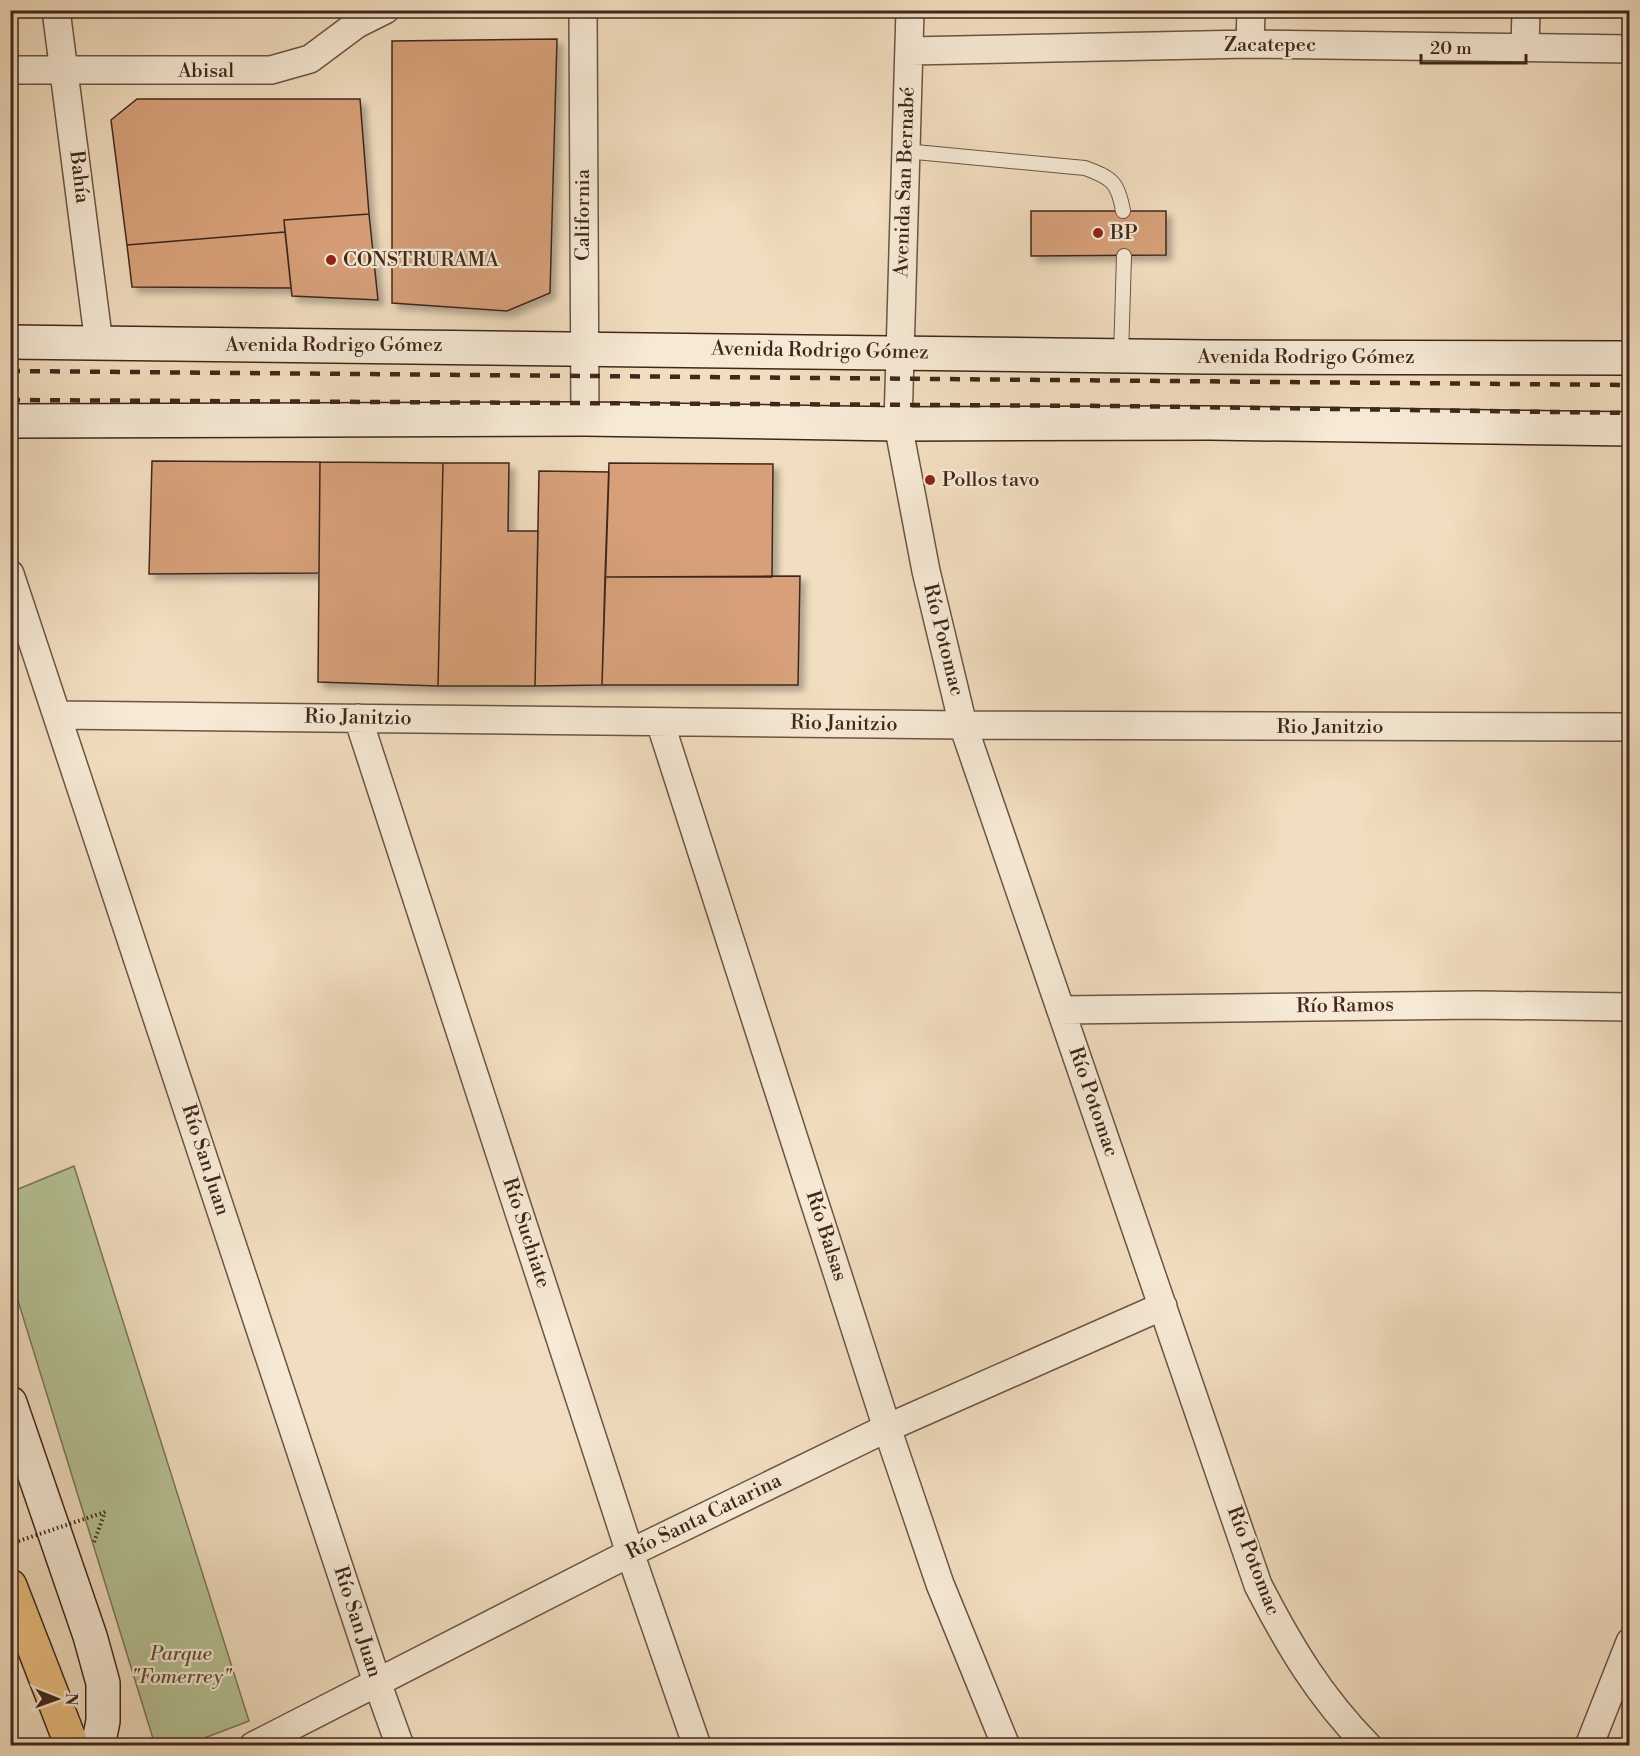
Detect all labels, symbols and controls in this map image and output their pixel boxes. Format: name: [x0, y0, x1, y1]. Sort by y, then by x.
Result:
scale bar: [1421, 27, 1526, 65]
street label: Zacatepec: [1224, 33, 1316, 58]
text: 20 m: [1430, 37, 1472, 60]
street label: Abisal: [177, 59, 234, 84]
street label: Avenida San Bernabé: [889, 86, 921, 279]
street label: Bahía: [63, 148, 95, 206]
street label: California: [571, 168, 596, 261]
place label: BP: [1109, 221, 1138, 246]
marker: BP: [1091, 226, 1105, 240]
place label: CONSTRURAMA: [343, 248, 500, 273]
marker: CONSTRURAMA: [324, 253, 338, 267]
street label: Avenida Rodrigo Gómez: [224, 333, 443, 358]
street label: Avenida Rodrigo Gómez: [710, 337, 929, 365]
street label: Avenida Rodrigo Gómez: [1196, 345, 1415, 370]
place label: Pollos tavo: [942, 468, 1040, 493]
marker: Pollos tavo: [923, 473, 937, 487]
street label: Río Potomac: [917, 581, 969, 699]
street label: Rio Janitzio: [304, 705, 412, 731]
street label: Rio Janitzio: [790, 711, 898, 737]
street label: Rio Janitzio: [1276, 715, 1384, 740]
street label: Río Ramos: [1296, 993, 1394, 1019]
street label: Río Potomac: [1062, 1044, 1124, 1160]
street label: Río San Juan: [175, 1101, 235, 1219]
street label: Río Suchiate: [496, 1175, 556, 1291]
street label: Río Balsas: [800, 1188, 852, 1284]
street label: Río Santa Catarina: [622, 1468, 787, 1565]
street label: Río Potomac: [1221, 1503, 1285, 1619]
street label: Río San Juan: [327, 1563, 387, 1681]
park label: Parque "Fomerrey": [131, 1642, 233, 1690]
north arrow: [27, 1669, 87, 1729]
text: N: [61, 1693, 81, 1706]

